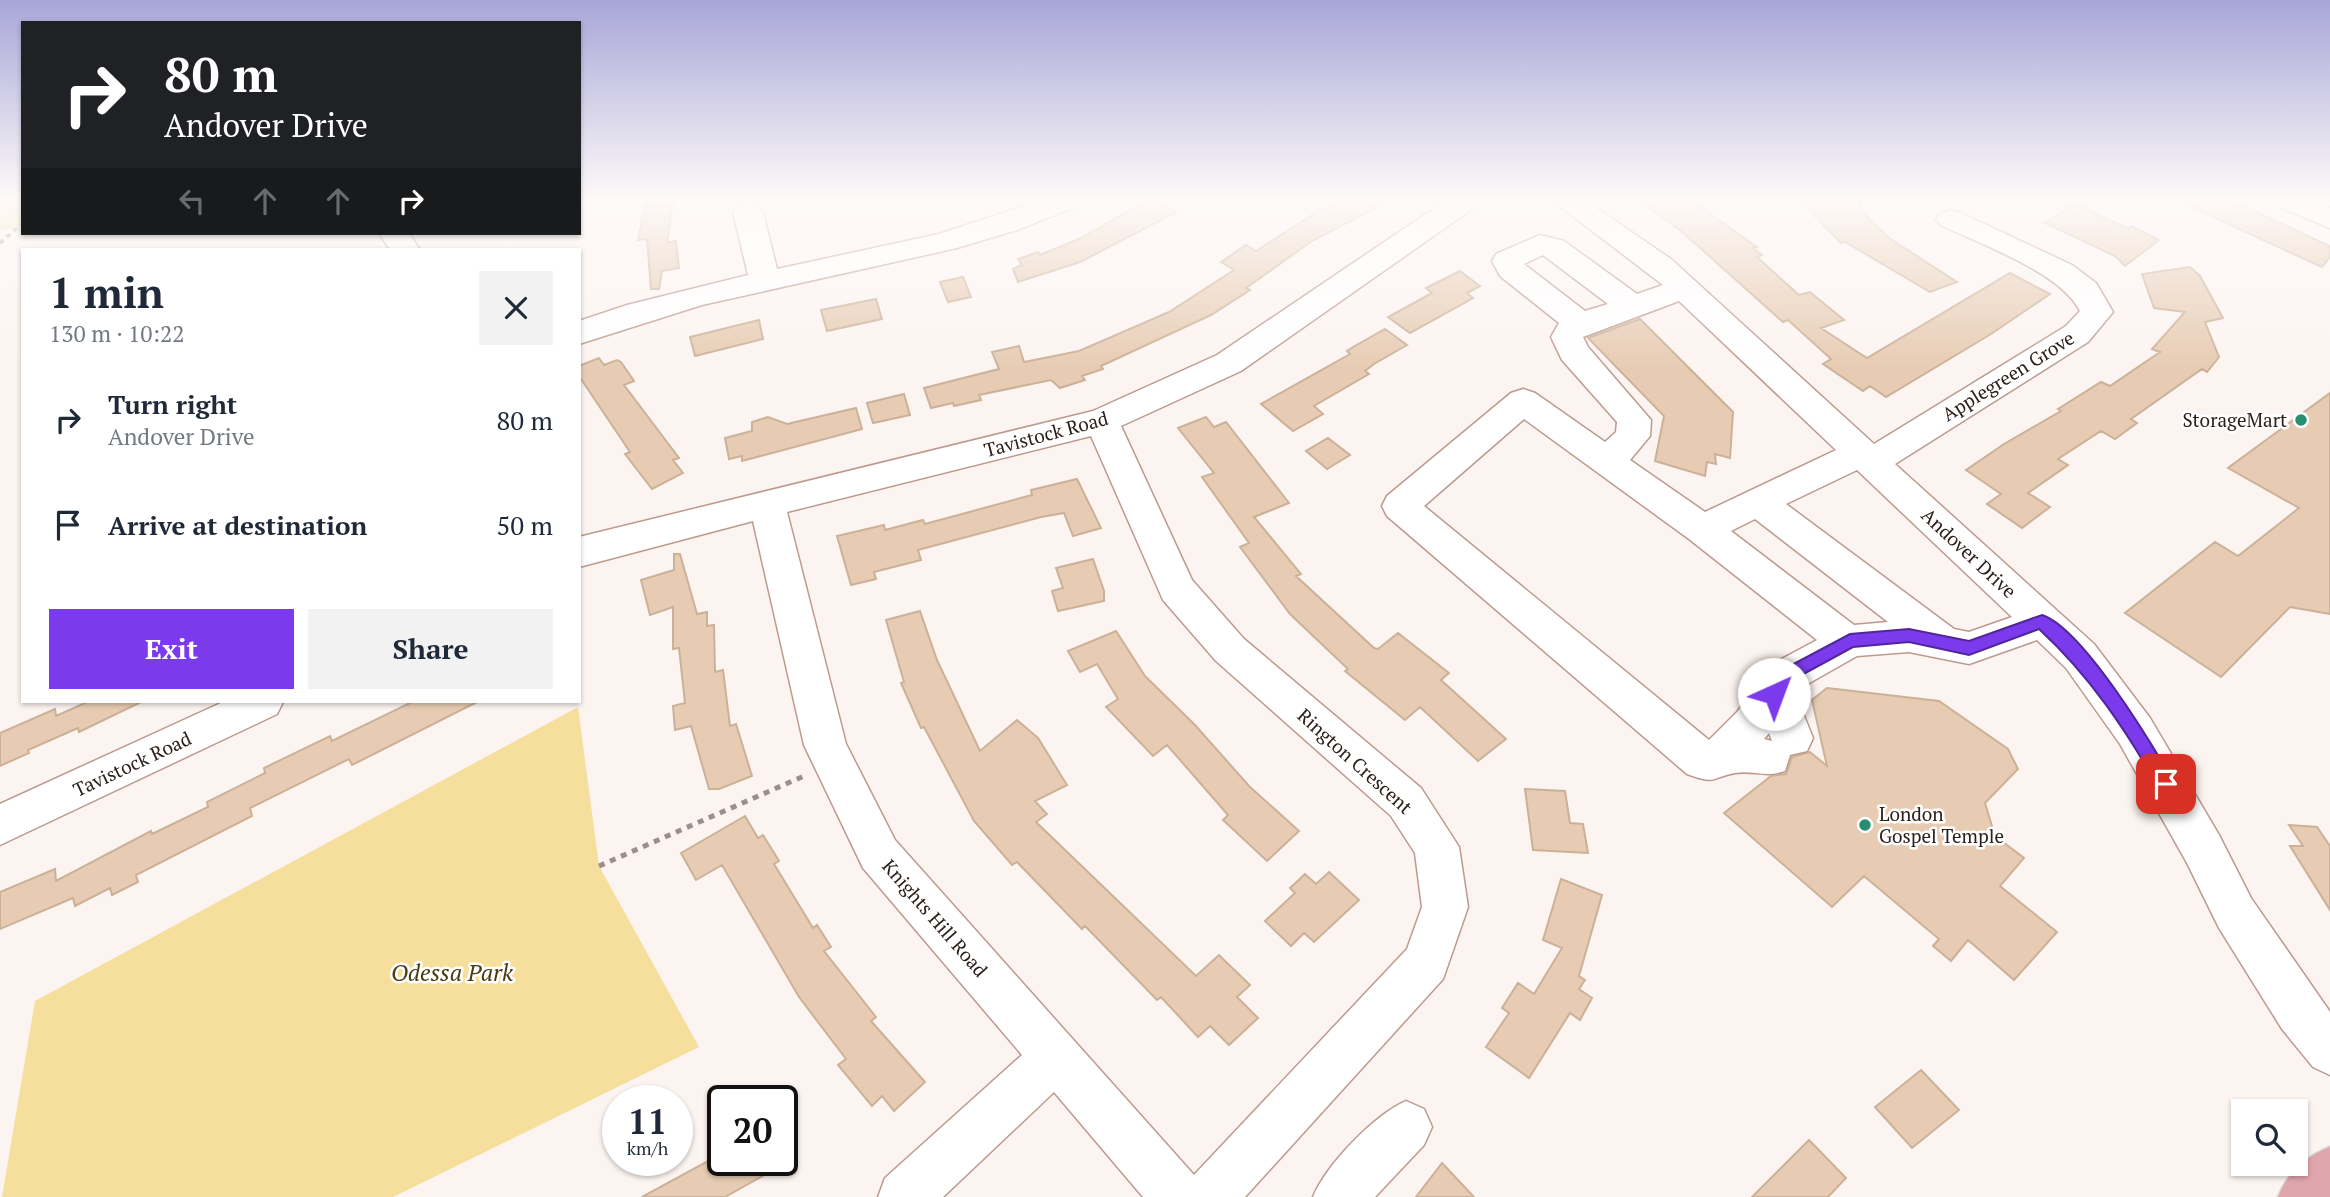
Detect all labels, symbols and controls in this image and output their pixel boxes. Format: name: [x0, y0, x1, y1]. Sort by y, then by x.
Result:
text: 80 m: [164, 41, 278, 106]
icon: right: [49, 49, 140, 140]
text: Andover Drive: [164, 104, 368, 146]
icon: left: [173, 182, 211, 220]
icon: ahead: [246, 182, 284, 220]
icon: ahead: [319, 182, 357, 220]
icon: right: [392, 182, 430, 220]
text: 1 min: [49, 264, 164, 320]
button: close: [479, 271, 553, 345]
text: 130 m · 10:22: [49, 318, 184, 349]
street label: Applegreen Grove: [1937, 325, 2079, 426]
text: Turn right: [108, 387, 237, 421]
icon: right: [49, 401, 87, 439]
text: 80 m: [497, 403, 553, 437]
street label: Tavistock Road: [981, 405, 1111, 462]
place label: StorageMart: [2182, 407, 2287, 432]
marker: StorageMart: [2293, 412, 2309, 428]
text: Andover Drive: [108, 421, 255, 452]
street label: Andover Drive: [1917, 502, 2022, 603]
icon: arrive: [49, 506, 87, 544]
text: Arrive at destination: [108, 508, 367, 542]
text: 50 m: [497, 508, 553, 542]
button: Exit: [49, 609, 294, 689]
button: Share: [308, 609, 553, 689]
position arrow: [1737, 657, 1811, 731]
street label: Rington Crescent: [1293, 702, 1418, 819]
street label: Tavistock Road: [69, 725, 195, 802]
pin: [2136, 754, 2196, 814]
icon: arrive: [2147, 765, 2185, 803]
place label: London Gospel Temple: [1879, 801, 2004, 848]
marker: London Gospel Temple: [1857, 817, 1873, 833]
street label: Knights Hill Road: [877, 853, 994, 982]
park label: Odessa Park: [391, 957, 514, 988]
speed limit sign: 20: [707, 1085, 798, 1176]
text: 11: [628, 1098, 667, 1144]
map controls: [2231, 1099, 2308, 1176]
button: search: [2231, 1099, 2308, 1176]
text: km/h: [627, 1136, 668, 1160]

